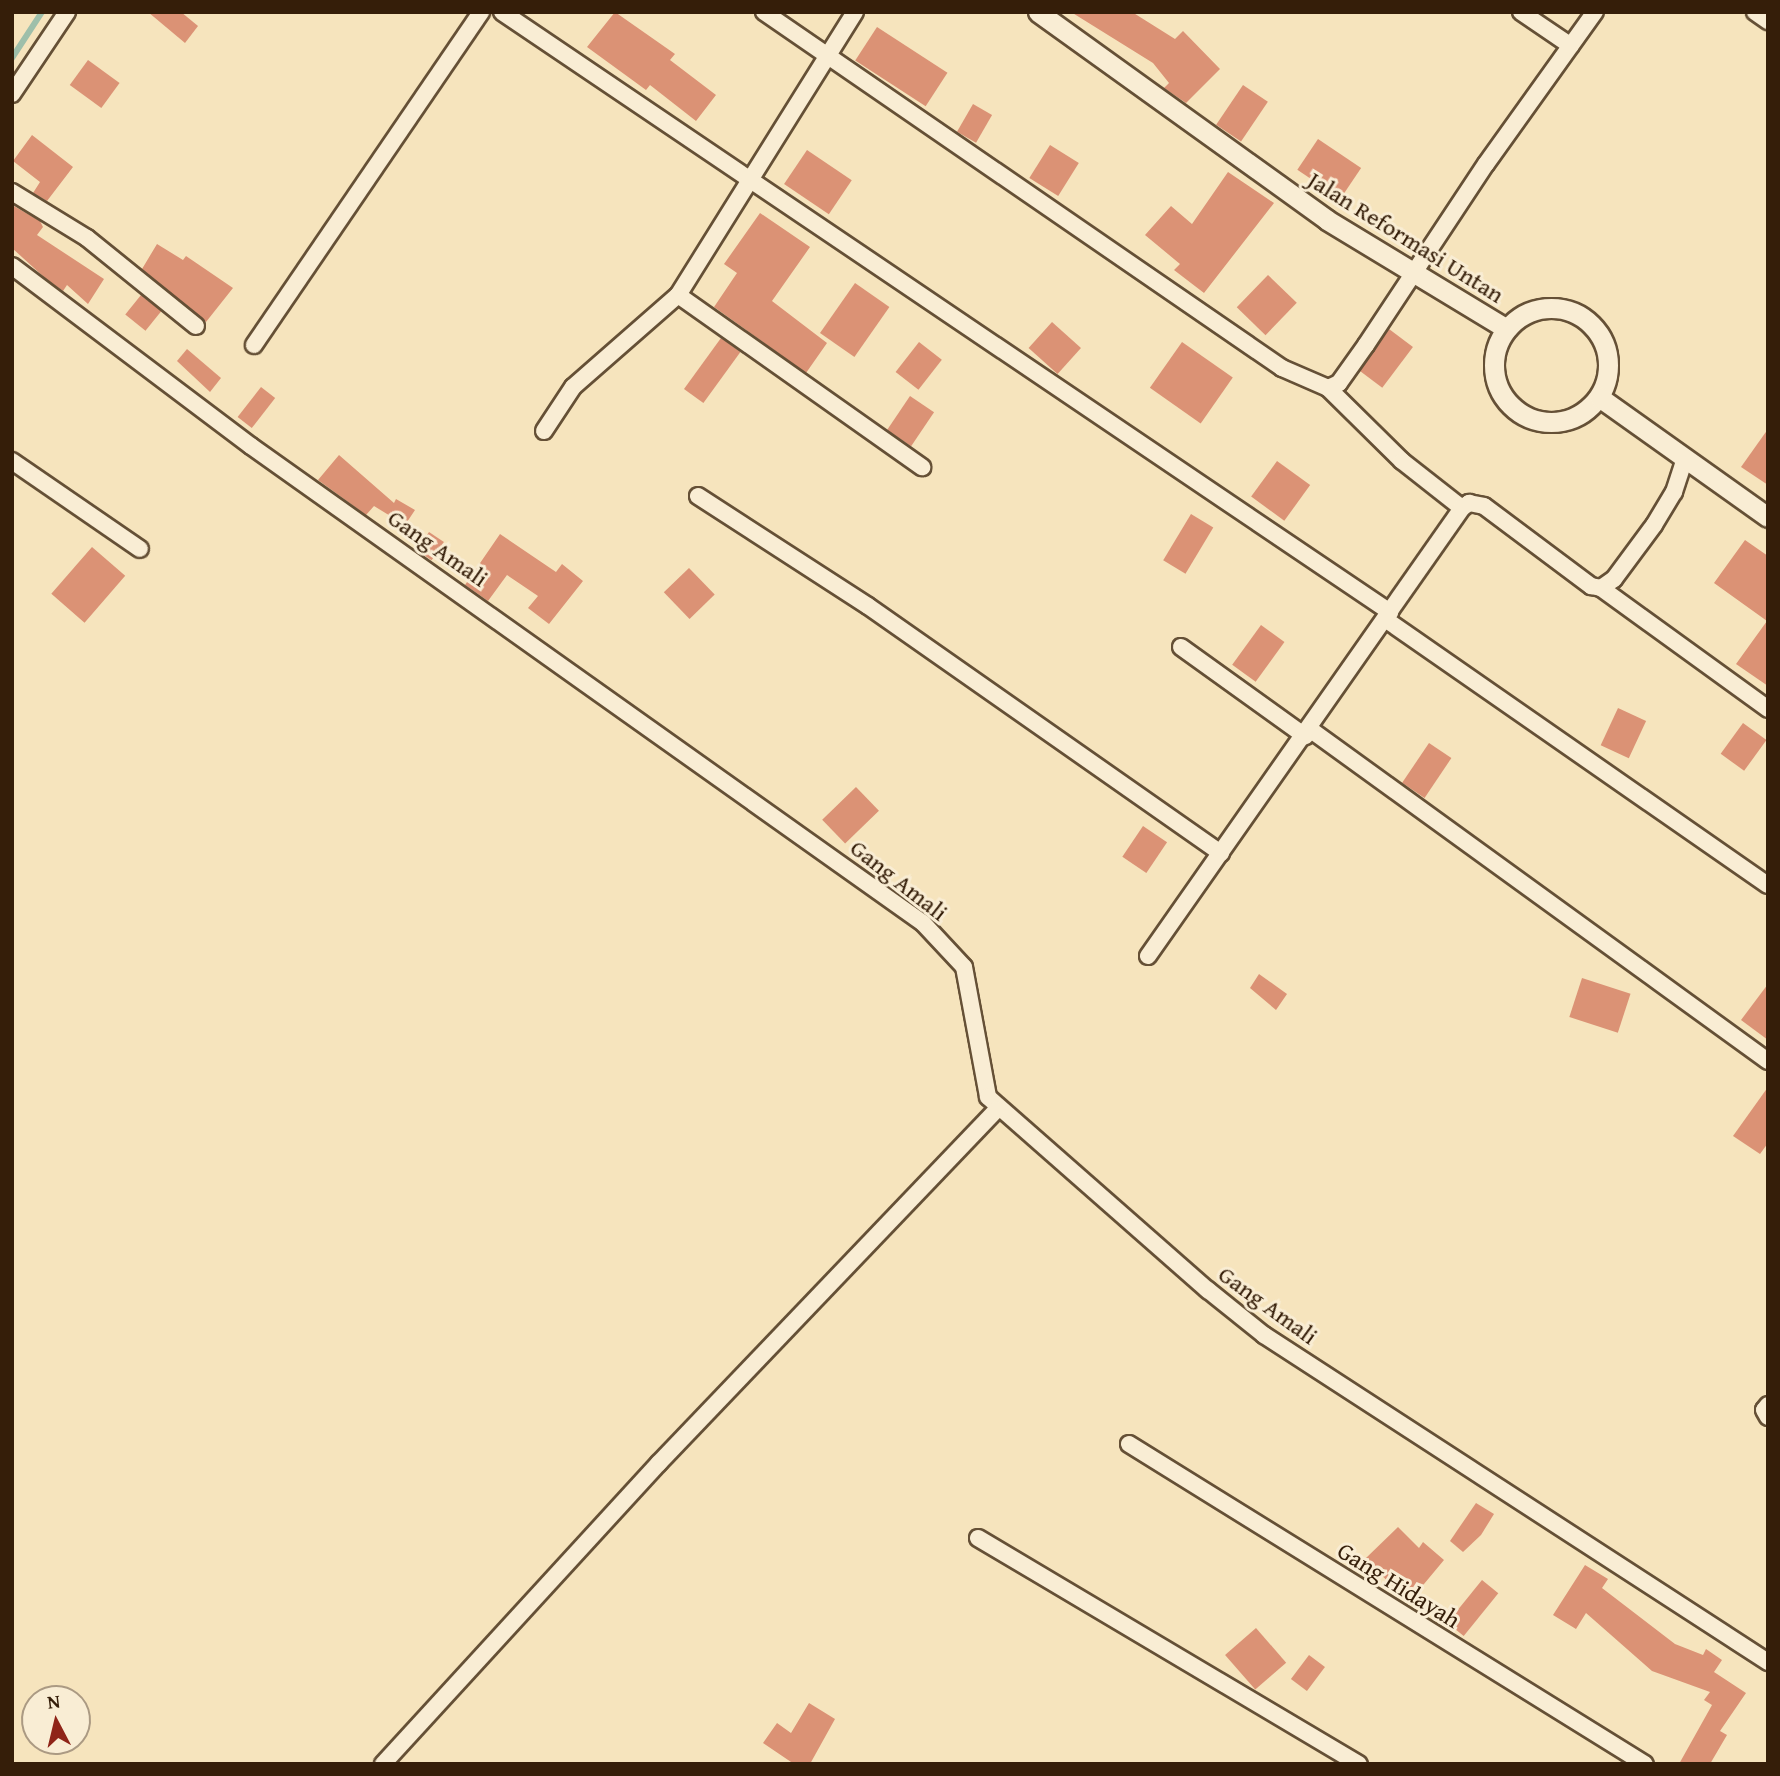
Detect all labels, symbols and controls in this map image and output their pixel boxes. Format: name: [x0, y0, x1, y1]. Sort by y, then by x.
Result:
street label: Jalan Reformasi Untan: [1303, 165, 1509, 309]
street label: Gang Amali: [383, 503, 493, 593]
street label: Gang Amali: [845, 833, 953, 927]
street label: Gang Amali: [1213, 1260, 1323, 1350]
street label: Gang Hidayah: [1332, 1536, 1466, 1634]
north arrow: [21, 1685, 91, 1755]
text: N: [46, 1686, 62, 1716]

